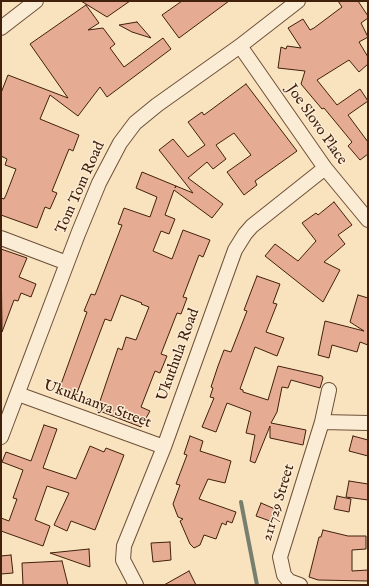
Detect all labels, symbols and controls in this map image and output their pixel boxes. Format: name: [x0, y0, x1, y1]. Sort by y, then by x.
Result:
street label: Joe Slovo Place: [282, 81, 350, 169]
street label: Tom Tom Road: [53, 139, 109, 237]
street label: Ukuthula Road: [154, 306, 204, 404]
street label: Ukukhanya Street: [41, 377, 153, 433]
street label: 211729 Street: [259, 462, 299, 544]

